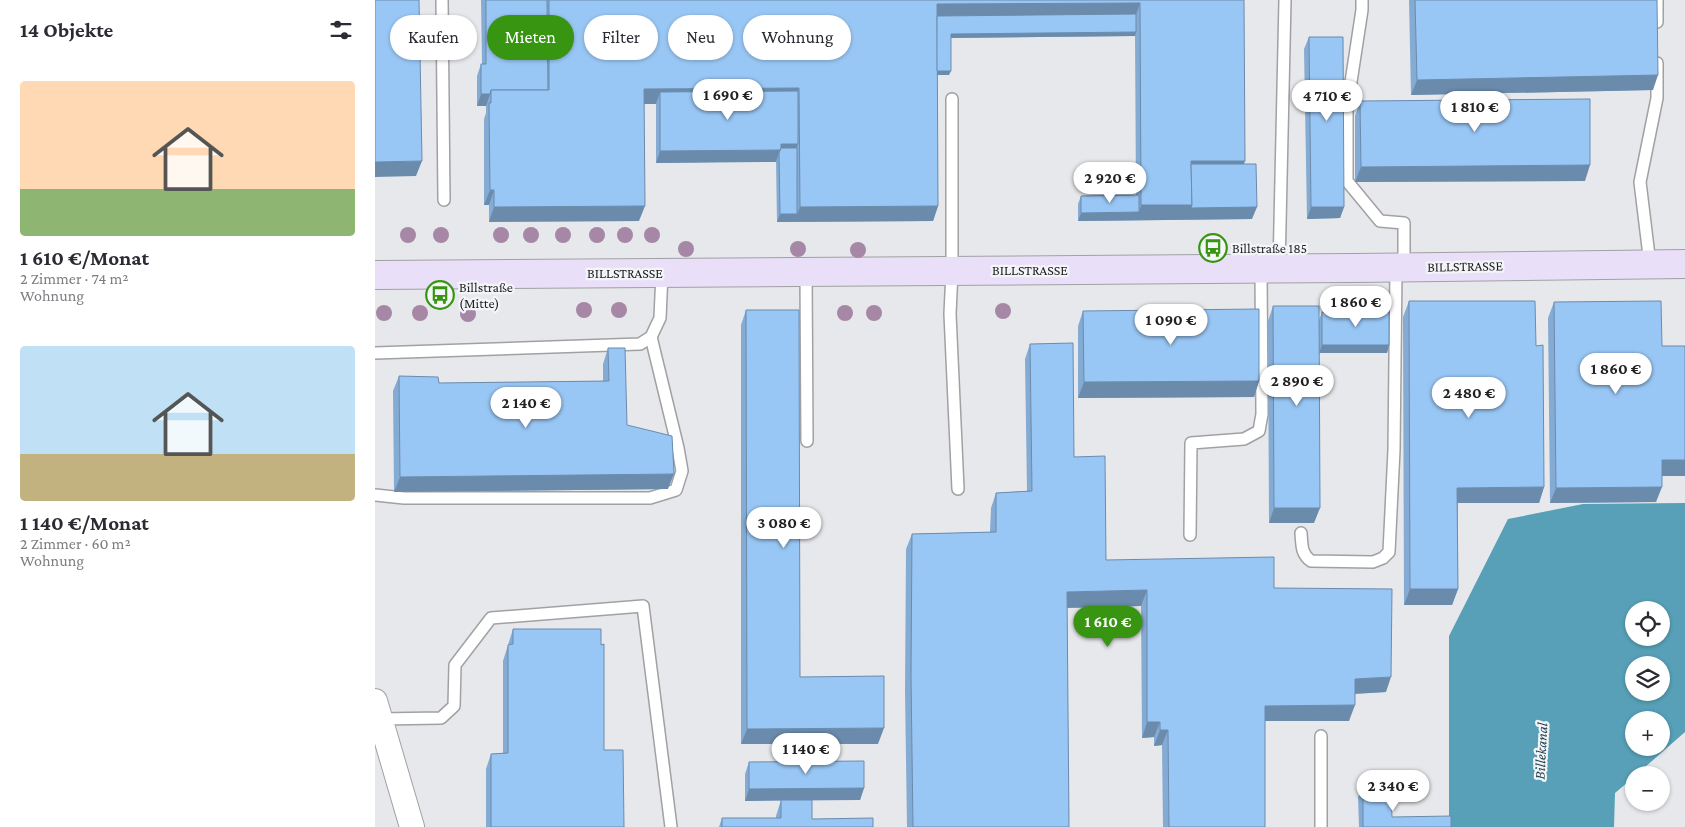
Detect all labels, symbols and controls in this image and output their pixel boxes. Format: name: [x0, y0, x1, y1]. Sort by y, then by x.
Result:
chip: Kaufen: [390, 15, 477, 60]
chip: Mieten: [487, 15, 574, 60]
chip: Filter: [584, 15, 658, 60]
chip: Neu: [668, 15, 733, 60]
chip: Wohnung: [743, 15, 851, 60]
icon: filters: [327, 16, 355, 44]
text: 14 Objekte: [20, 18, 113, 42]
pin: 1 690 €: [682, 78, 774, 121]
pin: 4 710 €: [1281, 80, 1373, 122]
text: 1 690 €: [703, 86, 753, 103]
text: 4 710 €: [1303, 87, 1351, 104]
pin: 1 810 €: [1429, 90, 1521, 133]
text: 1 810 €: [1451, 98, 1499, 115]
icon: home: [143, 114, 233, 204]
pin: 2 920 €: [1064, 162, 1156, 204]
text: 2 920 €: [1084, 169, 1136, 186]
bus stop icon: Billstraße 185: [1198, 233, 1228, 263]
place label: Billstraße 185: [1232, 240, 1307, 256]
text: 1 610 €/Monat: [20, 246, 149, 270]
street label: BILLSTRASSE: [1427, 257, 1503, 275]
street label: BILLSTRASSE: [992, 262, 1068, 278]
street label: BILLSTRASSE: [587, 265, 663, 281]
text: 2 Zimmer · 74 m²: [20, 270, 129, 287]
place label: Billstraße (Mitte): [459, 279, 513, 312]
bus stop icon: Billstraße (Mitte): [425, 280, 455, 310]
pin: 1 860 €: [1310, 286, 1402, 328]
text: Wohnung: [20, 287, 84, 304]
text: 1 860 €: [1331, 293, 1381, 310]
pin: 1 090 €: [1125, 304, 1217, 346]
text: 1 090 €: [1146, 311, 1196, 328]
pin: 1 860 €: [1570, 352, 1662, 395]
text: 1 860 €: [1591, 360, 1641, 377]
pin: 2 890 €: [1251, 364, 1343, 407]
text: 2 890 €: [1271, 372, 1323, 389]
pin: 2 480 €: [1423, 376, 1515, 419]
icon: home: [143, 379, 233, 469]
text: 2 480 €: [1443, 384, 1495, 401]
pin: 2 140 €: [480, 386, 572, 429]
text: 2 140 €: [501, 394, 551, 411]
pin: 3 080 €: [738, 506, 830, 549]
text: 1 140 €/Monat: [20, 511, 149, 535]
text: 3 080 €: [757, 514, 811, 531]
text: 2 Zimmer · 60 m²: [20, 535, 131, 552]
text: Wohnung: [20, 552, 84, 569]
map controls: [1625, 601, 1670, 811]
button: locate: [1625, 601, 1670, 646]
pin: 1 610 €: [1062, 606, 1154, 648]
text: 1 610 €: [1084, 613, 1132, 630]
button: layers: [1625, 656, 1670, 701]
button: +: [1625, 711, 1670, 756]
water label: Billekanal: [1532, 722, 1551, 780]
pin: 1 140 €: [760, 732, 852, 775]
text: 1 140 €: [783, 740, 829, 757]
button: −: [1625, 766, 1670, 811]
pin: 2 340 €: [1347, 770, 1439, 812]
text: 2 340 €: [1368, 777, 1418, 794]

